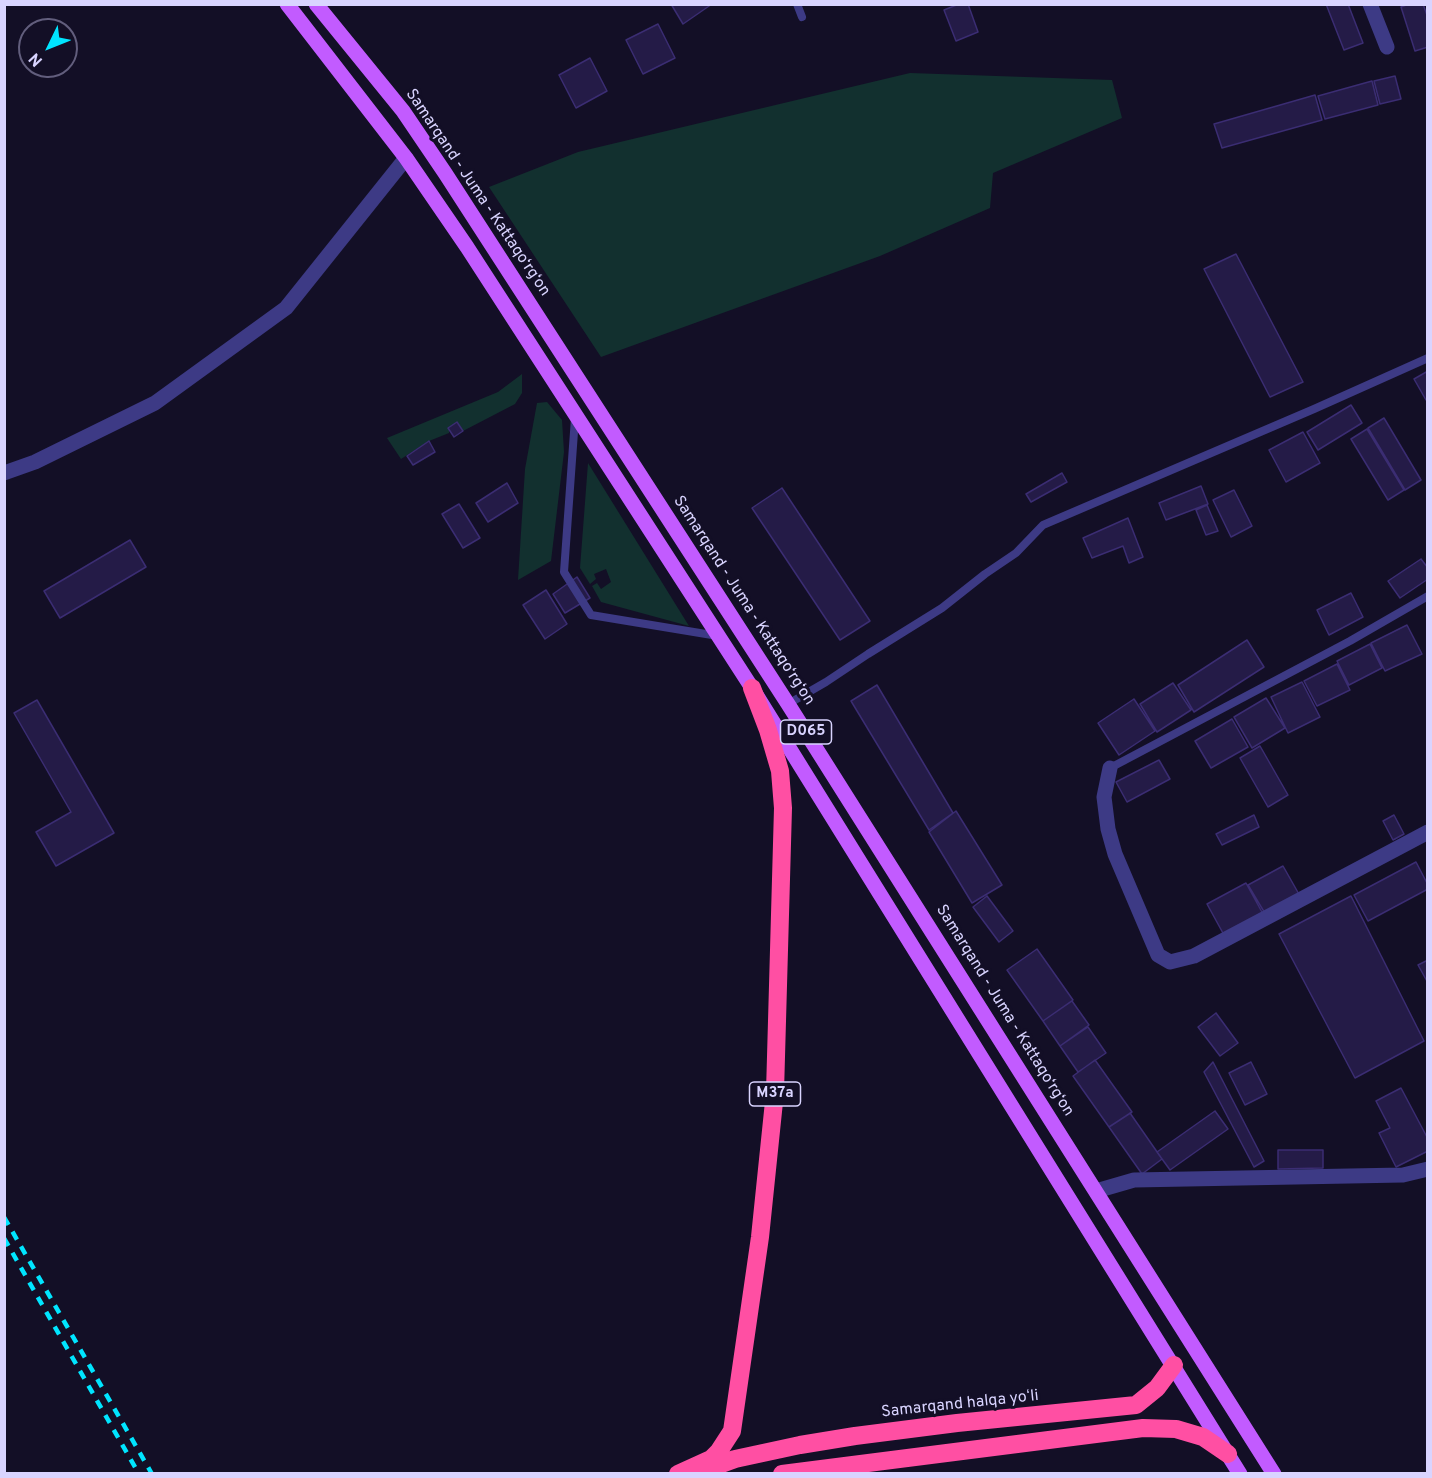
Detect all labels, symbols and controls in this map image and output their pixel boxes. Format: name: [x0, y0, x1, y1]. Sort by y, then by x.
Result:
north arrow: [18, 18, 78, 78]
text: N: [25, 48, 48, 70]
street label: Samarqand - Juma - Kattaqo‘rg‘on: [400, 86, 554, 300]
street label: Samarqand - Juma - Kattaqo‘rg‘on: [668, 493, 818, 709]
road number: D065: [780, 720, 832, 744]
street label: Samarqand - Juma - Kattaqo‘rg‘on: [931, 902, 1077, 1120]
road number: M37a: [750, 1082, 800, 1106]
street label: Samarqand halqa yoʻli: [880, 1387, 1040, 1423]

